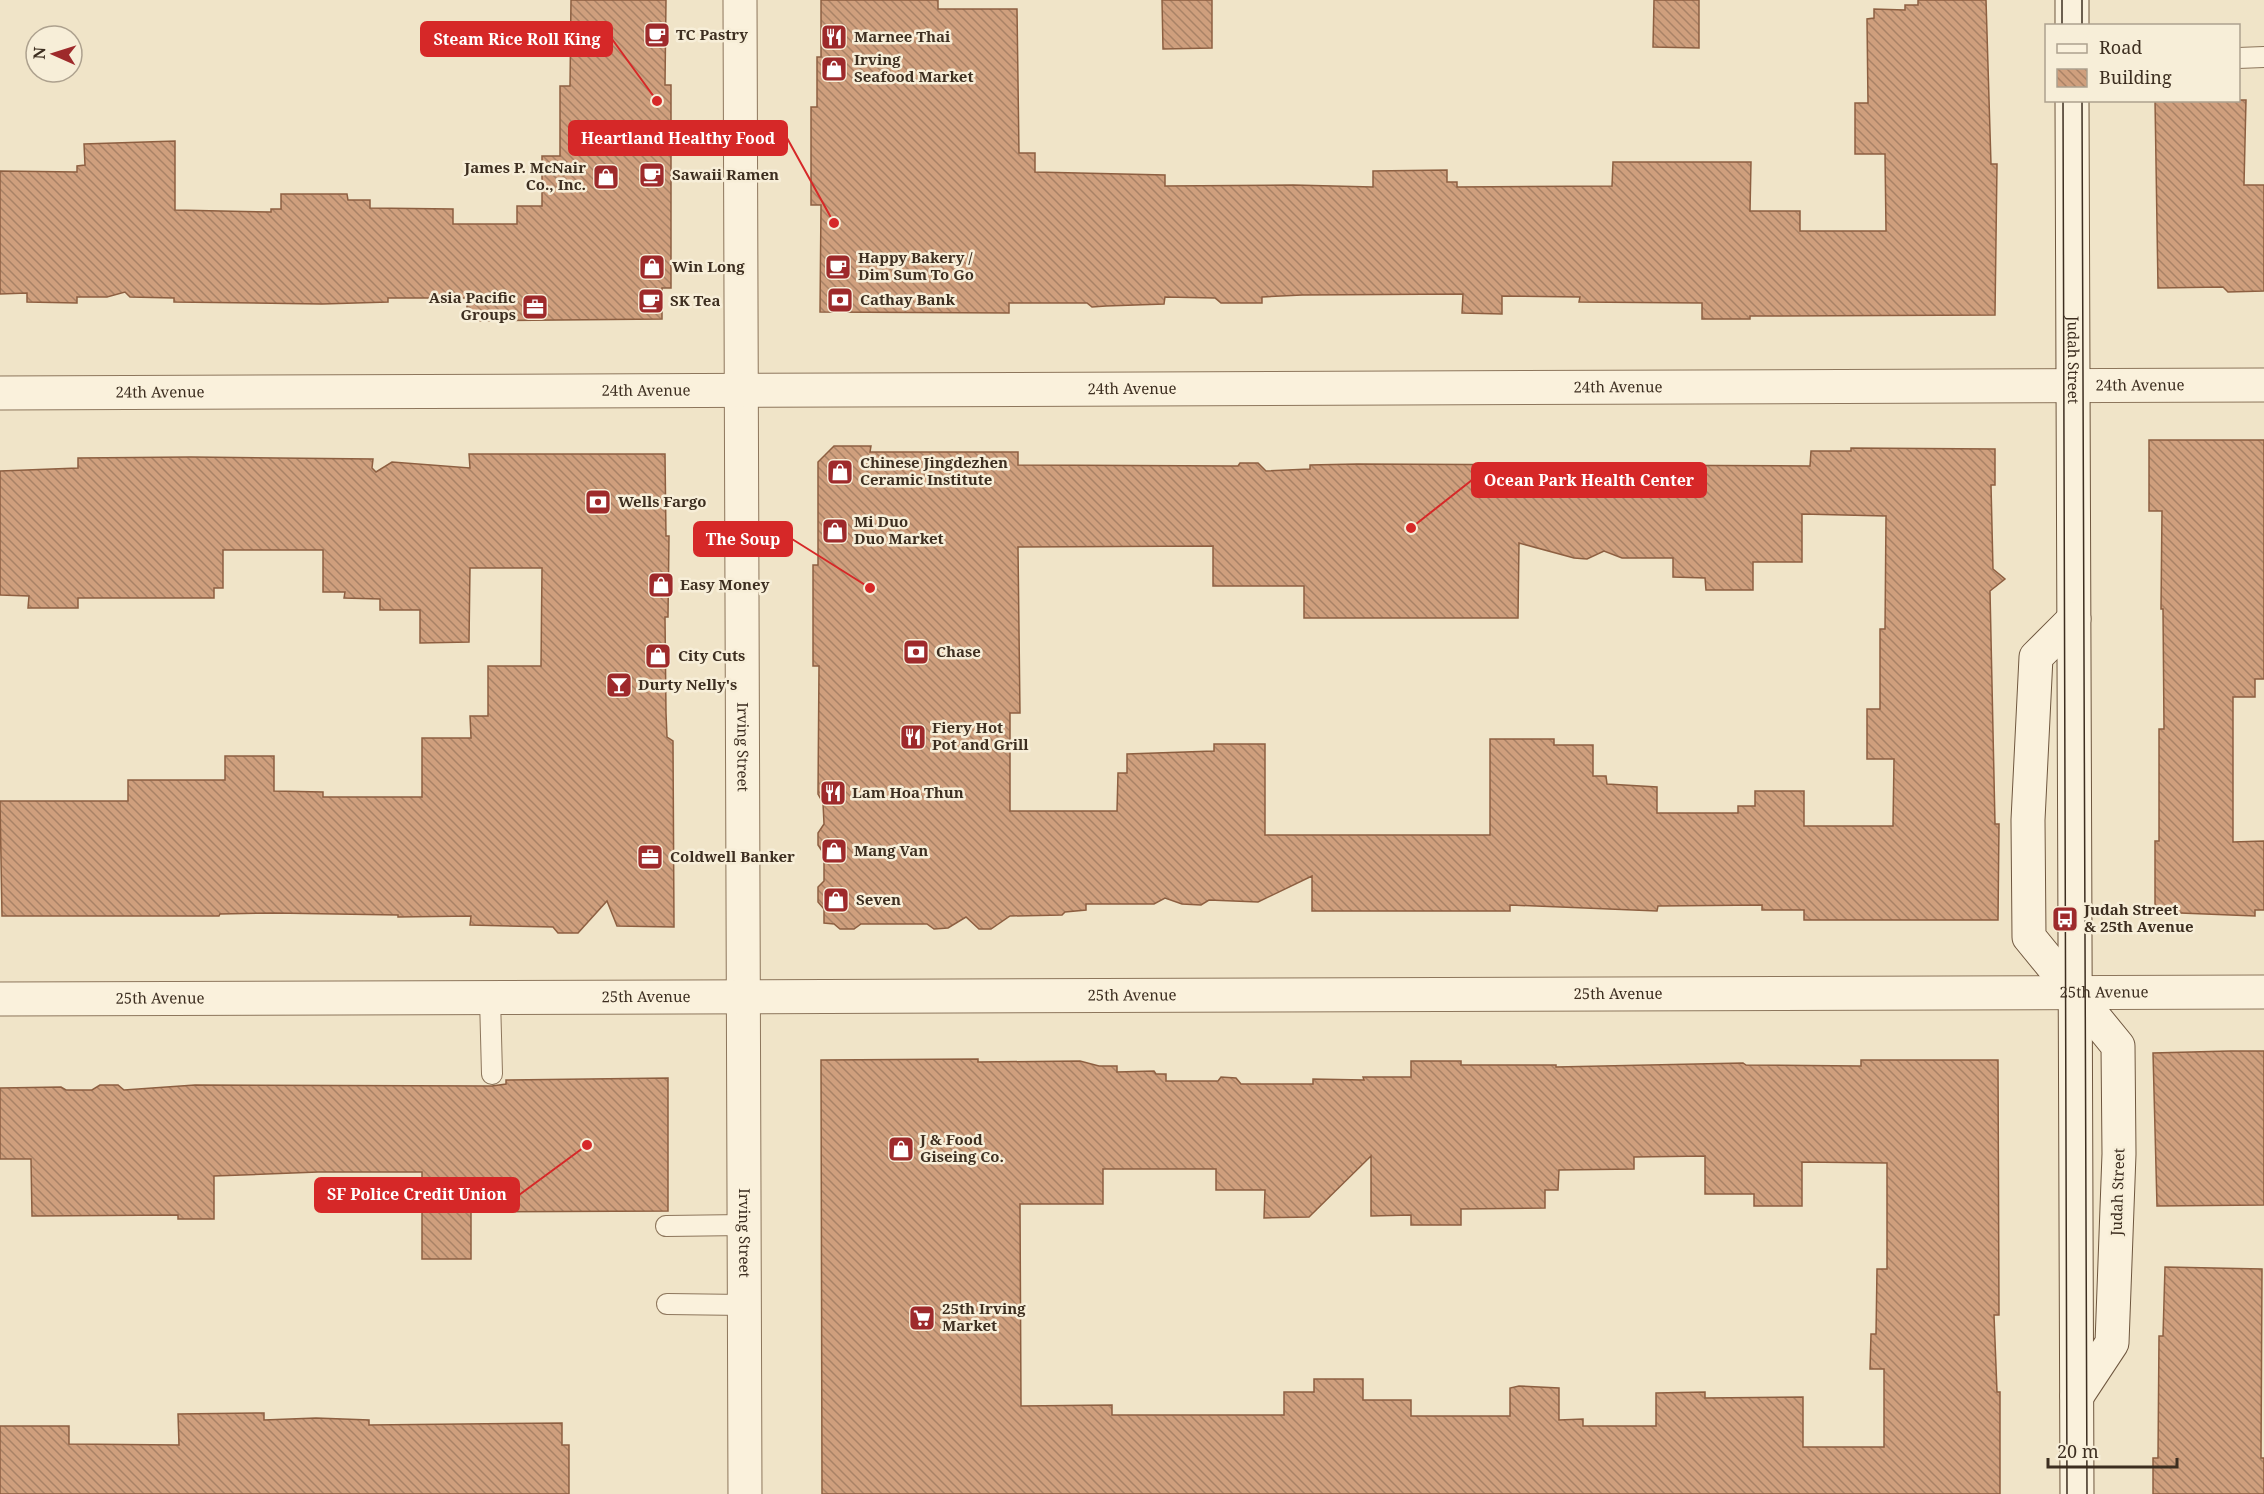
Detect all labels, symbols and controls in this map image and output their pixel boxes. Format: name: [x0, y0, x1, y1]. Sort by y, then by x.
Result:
cafe icon: TC Pastry: [642, 20, 672, 50]
callout: Steam Rice Roll King: [421, 22, 612, 56]
restaurant icon: Marnee Thai: [819, 22, 849, 52]
north arrow: [24, 24, 84, 84]
place label: TC Pastry: [676, 24, 748, 44]
legend: [2045, 24, 2240, 102]
place label: Marnee Thai: [854, 26, 951, 46]
text: Steam Rice Roll King: [434, 28, 600, 50]
text: Road: [2099, 35, 2142, 59]
text: N: [28, 46, 50, 60]
place label: Irving Seafood Market: [854, 49, 973, 86]
shop icon: Irving Seafood Market: [819, 54, 849, 84]
text: Building: [2099, 65, 2172, 89]
callout: Heartland Healthy Food: [569, 121, 787, 155]
text: Heartland Healthy Food: [581, 127, 776, 149]
place label: James P. McNair Co., Inc.: [463, 157, 586, 194]
cafe icon: Sawaii Ramen: [637, 160, 667, 190]
shop icon: James P. McNair Co., Inc.: [591, 162, 621, 192]
place label: Sawaii Ramen: [672, 164, 779, 184]
place label: Happy Bakery / Dim Sum To Go: [858, 247, 974, 284]
shop icon: Win Long: [637, 252, 667, 282]
cafe icon: Happy Bakery / Dim Sum To Go: [823, 252, 853, 282]
place label: Win Long: [672, 256, 745, 276]
bank icon: Cathay Bank: [825, 285, 855, 315]
cafe icon: SK Tea: [636, 286, 666, 316]
place label: Asia Pacific Groups: [429, 287, 516, 324]
place label: Cathay Bank: [860, 289, 955, 309]
place label: SK Tea: [670, 290, 720, 310]
office icon: Asia Pacific Groups: [520, 292, 550, 322]
street label: Judah Street: [2064, 315, 2084, 404]
street label: 24th Avenue: [2095, 374, 2185, 395]
street label: 24th Avenue: [1573, 376, 1663, 396]
street label: 24th Avenue: [1087, 378, 1177, 398]
street label: 24th Avenue: [601, 380, 691, 400]
street label: 24th Avenue: [115, 381, 205, 402]
place label: Chinese Jingdezhen Ceramic Institute: [860, 452, 1008, 489]
shop icon: Chinese Jingdezhen Ceramic Institute: [825, 457, 855, 487]
callout: Ocean Park Health Center: [1472, 463, 1706, 497]
text: Ocean Park Health Center: [1484, 469, 1695, 491]
bank icon: Wells Fargo: [583, 487, 613, 517]
place label: Wells Fargo: [618, 491, 707, 511]
place label: Mi Duo Duo Market: [854, 511, 944, 548]
shop icon: Mi Duo Duo Market: [820, 516, 850, 546]
callout: The Soup: [694, 522, 792, 556]
text: The Soup: [706, 528, 780, 550]
shop icon: Easy Money: [646, 570, 676, 600]
place label: Easy Money: [680, 574, 770, 594]
bank icon: Chase: [901, 637, 931, 667]
shop icon: City Cuts: [643, 641, 673, 671]
place label: Chase: [936, 641, 981, 661]
place label: City Cuts: [678, 645, 745, 665]
bar icon: Durty Nelly's: [604, 670, 634, 700]
place label: Durty Nelly's: [638, 674, 737, 694]
street label: Irving Street: [733, 702, 754, 792]
place label: Fiery Hot Pot and Grill: [932, 717, 1029, 754]
restaurant icon: Fiery Hot Pot and Grill: [898, 722, 928, 752]
restaurant icon: Lam Hoa Thun: [818, 778, 848, 808]
place label: Lam Hoa Thun: [852, 782, 964, 802]
shop icon: Mang Van: [819, 836, 849, 866]
place label: Mang Van: [854, 840, 928, 860]
office icon: Coldwell Banker: [635, 842, 665, 872]
place label: Coldwell Banker: [670, 846, 795, 866]
shop icon: Seven: [821, 885, 851, 915]
place label: Seven: [856, 889, 901, 909]
place label: Judah Street & 25th Avenue: [2083, 899, 2194, 936]
bus stop icon: Judah Street & 25th Avenue: [2050, 904, 2080, 934]
street label: 25th Avenue: [2059, 981, 2149, 1002]
street label: 25th Avenue: [1573, 983, 1663, 1003]
street label: 25th Avenue: [1087, 984, 1177, 1005]
street label: 25th Avenue: [601, 986, 691, 1006]
street label: 25th Avenue: [115, 987, 205, 1008]
place label: J & Food Giseing Co.: [919, 1129, 1004, 1166]
shop icon: J & Food Giseing Co.: [886, 1134, 916, 1164]
street label: Judah Street: [2105, 1148, 2129, 1237]
callout: SF Police Credit Union: [315, 1178, 519, 1212]
text: SF Police Credit Union: [327, 1183, 507, 1205]
street label: Irving Street: [735, 1188, 755, 1278]
place label: 25th Irving Market: [942, 1298, 1026, 1335]
supermarket icon: 25th Irving Market: [907, 1303, 937, 1333]
scale bar: [2048, 1431, 2177, 1469]
text: 20 m: [2057, 1439, 2099, 1463]

